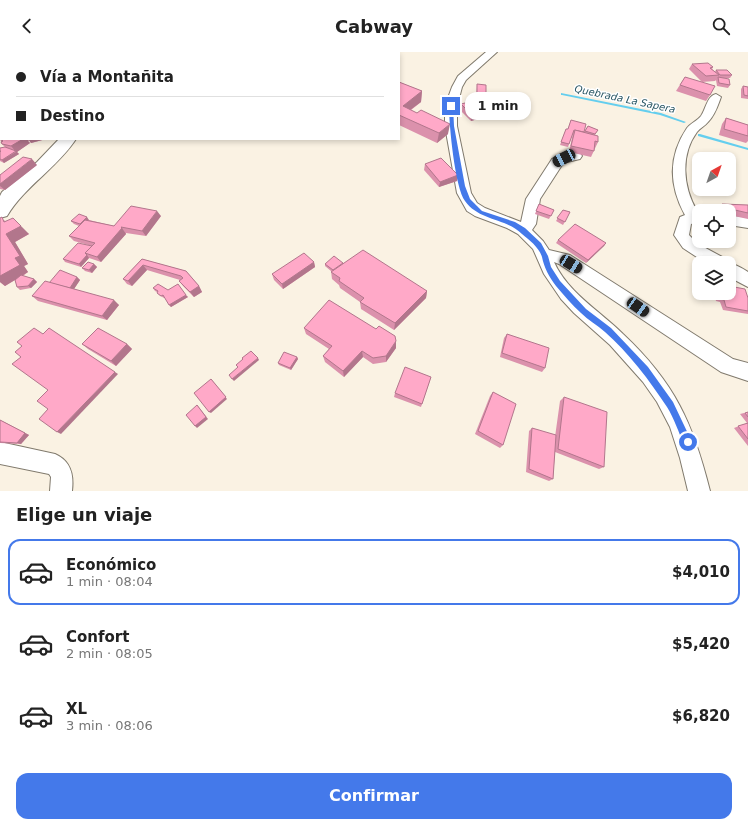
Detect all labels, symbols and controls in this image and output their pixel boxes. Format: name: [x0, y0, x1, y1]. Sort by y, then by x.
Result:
icon: back: [16, 15, 38, 37]
icon: search: [710, 15, 732, 37]
text: Cabway: [335, 16, 413, 37]
text: Vía a Montañita: [40, 68, 174, 86]
water label: Quebrada La Sapera: [574, 83, 676, 115]
callout: 1 min: [465, 92, 531, 120]
route end: [442, 97, 460, 115]
text: 1 min: [478, 98, 518, 113]
text: Destino: [40, 107, 105, 125]
car: [551, 147, 577, 169]
north arrow: [692, 152, 736, 196]
map controls: [692, 152, 736, 300]
button: locate: [692, 204, 736, 248]
car: [558, 253, 584, 275]
button: layers: [692, 256, 736, 300]
car: [625, 295, 651, 319]
route start: [679, 433, 697, 451]
text: Elige un viaje: [16, 504, 152, 525]
icon: car: [18, 554, 54, 590]
text: Económico: [66, 556, 156, 574]
text: $4,010: [672, 563, 730, 581]
text: 1 min · 08:04: [66, 574, 153, 589]
icon: car: [18, 626, 54, 662]
text: Confort: [66, 628, 129, 646]
text: $5,420: [672, 635, 730, 653]
text: 2 min · 08:05: [66, 646, 153, 661]
icon: car: [18, 698, 54, 734]
text: XL: [66, 700, 87, 718]
text: $6,820: [672, 707, 730, 725]
text: 3 min · 08:06: [66, 718, 153, 733]
button: Confirmar: [16, 773, 732, 819]

